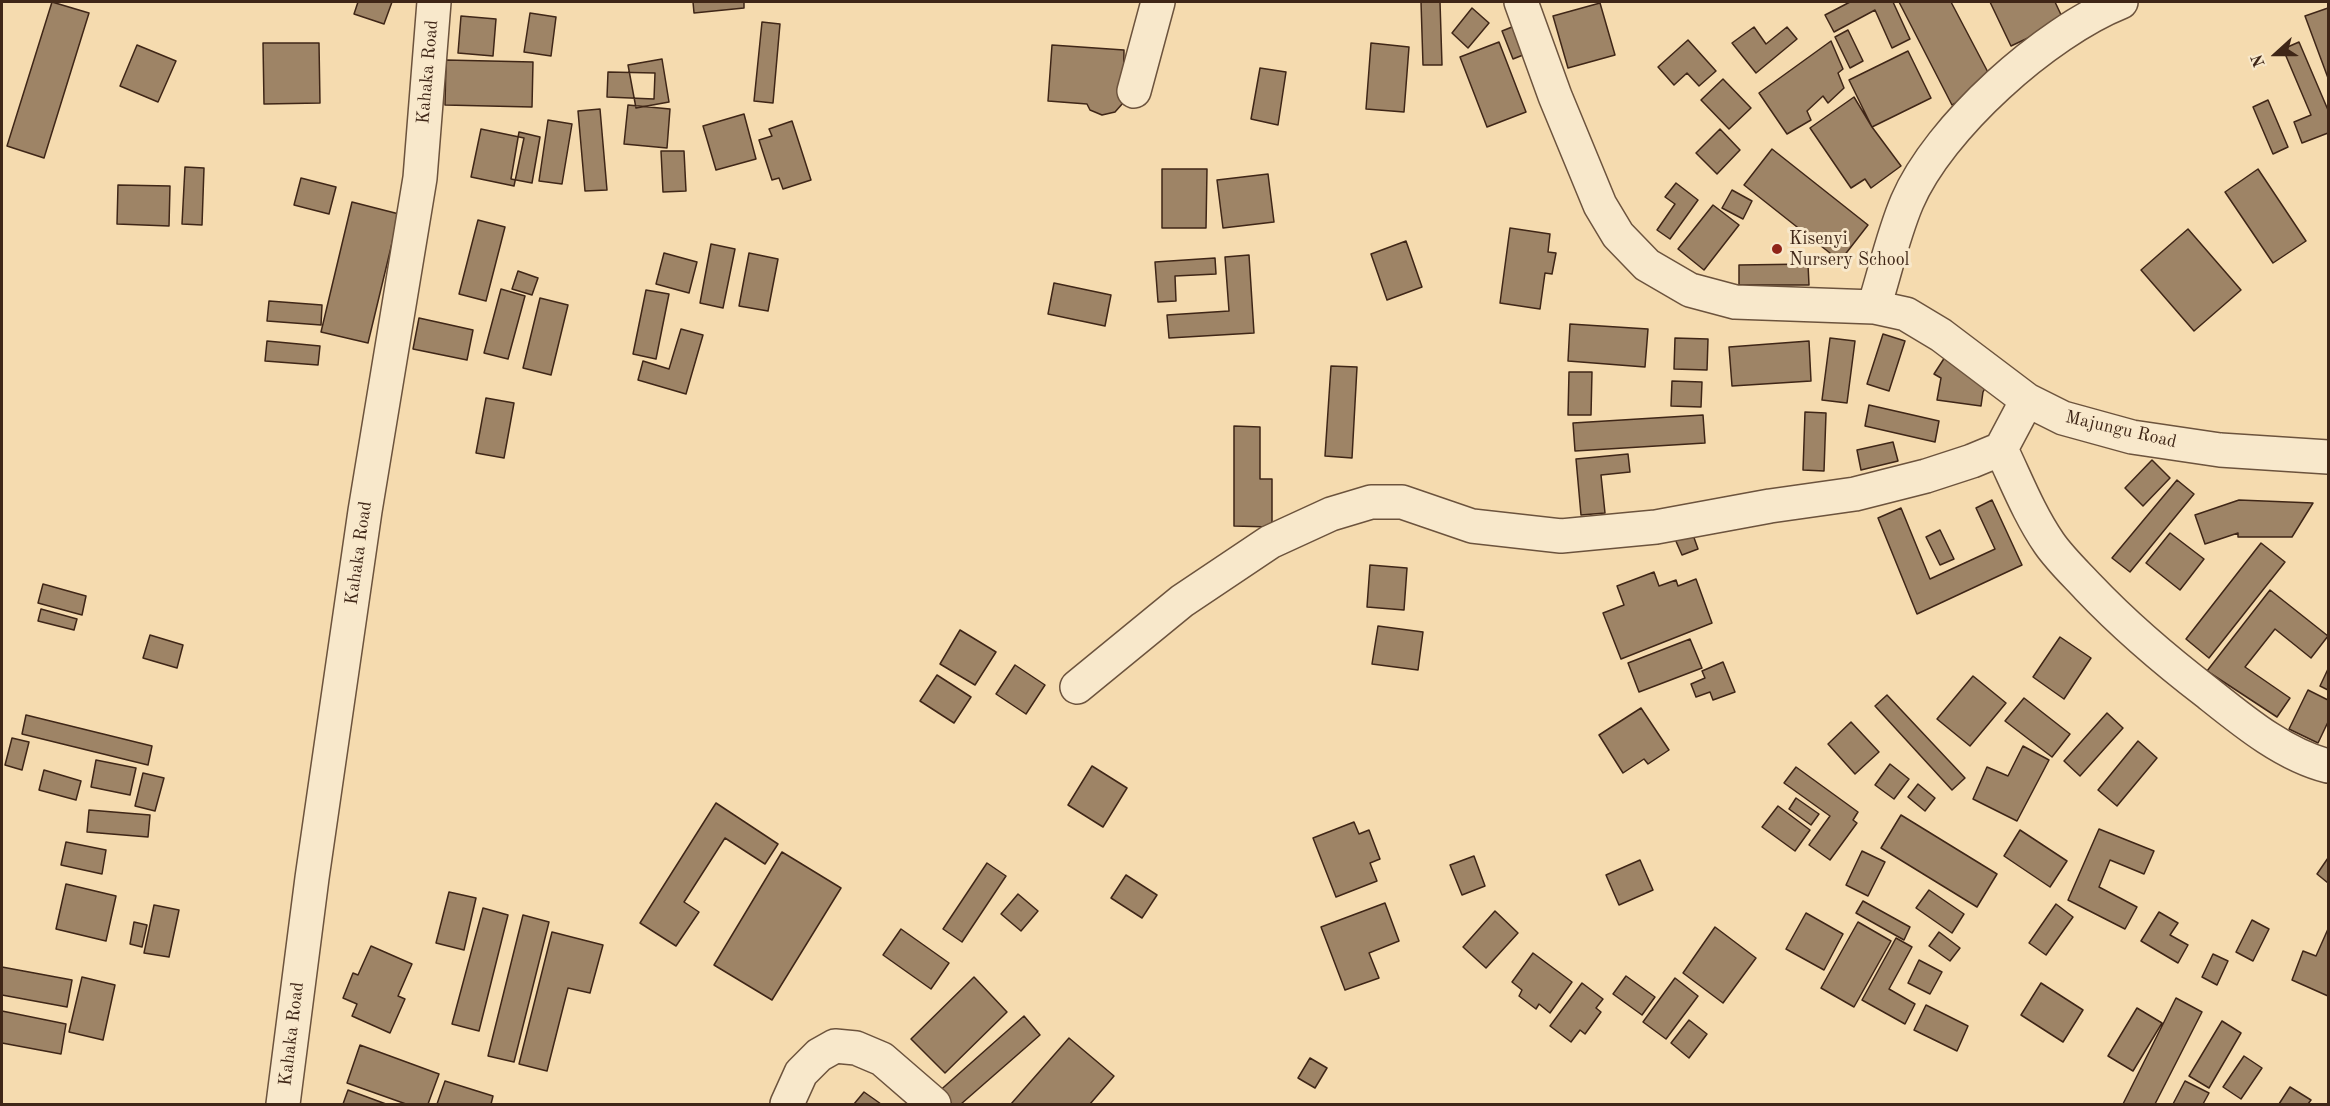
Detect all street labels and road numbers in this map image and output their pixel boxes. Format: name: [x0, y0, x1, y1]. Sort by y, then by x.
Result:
street label: Kahaka Road: [413, 19, 443, 125]
street label: Majungu Road: [2063, 407, 2179, 453]
street label: Kahaka Road: [341, 500, 377, 606]
street label: Kahaka Road: [275, 981, 309, 1087]

